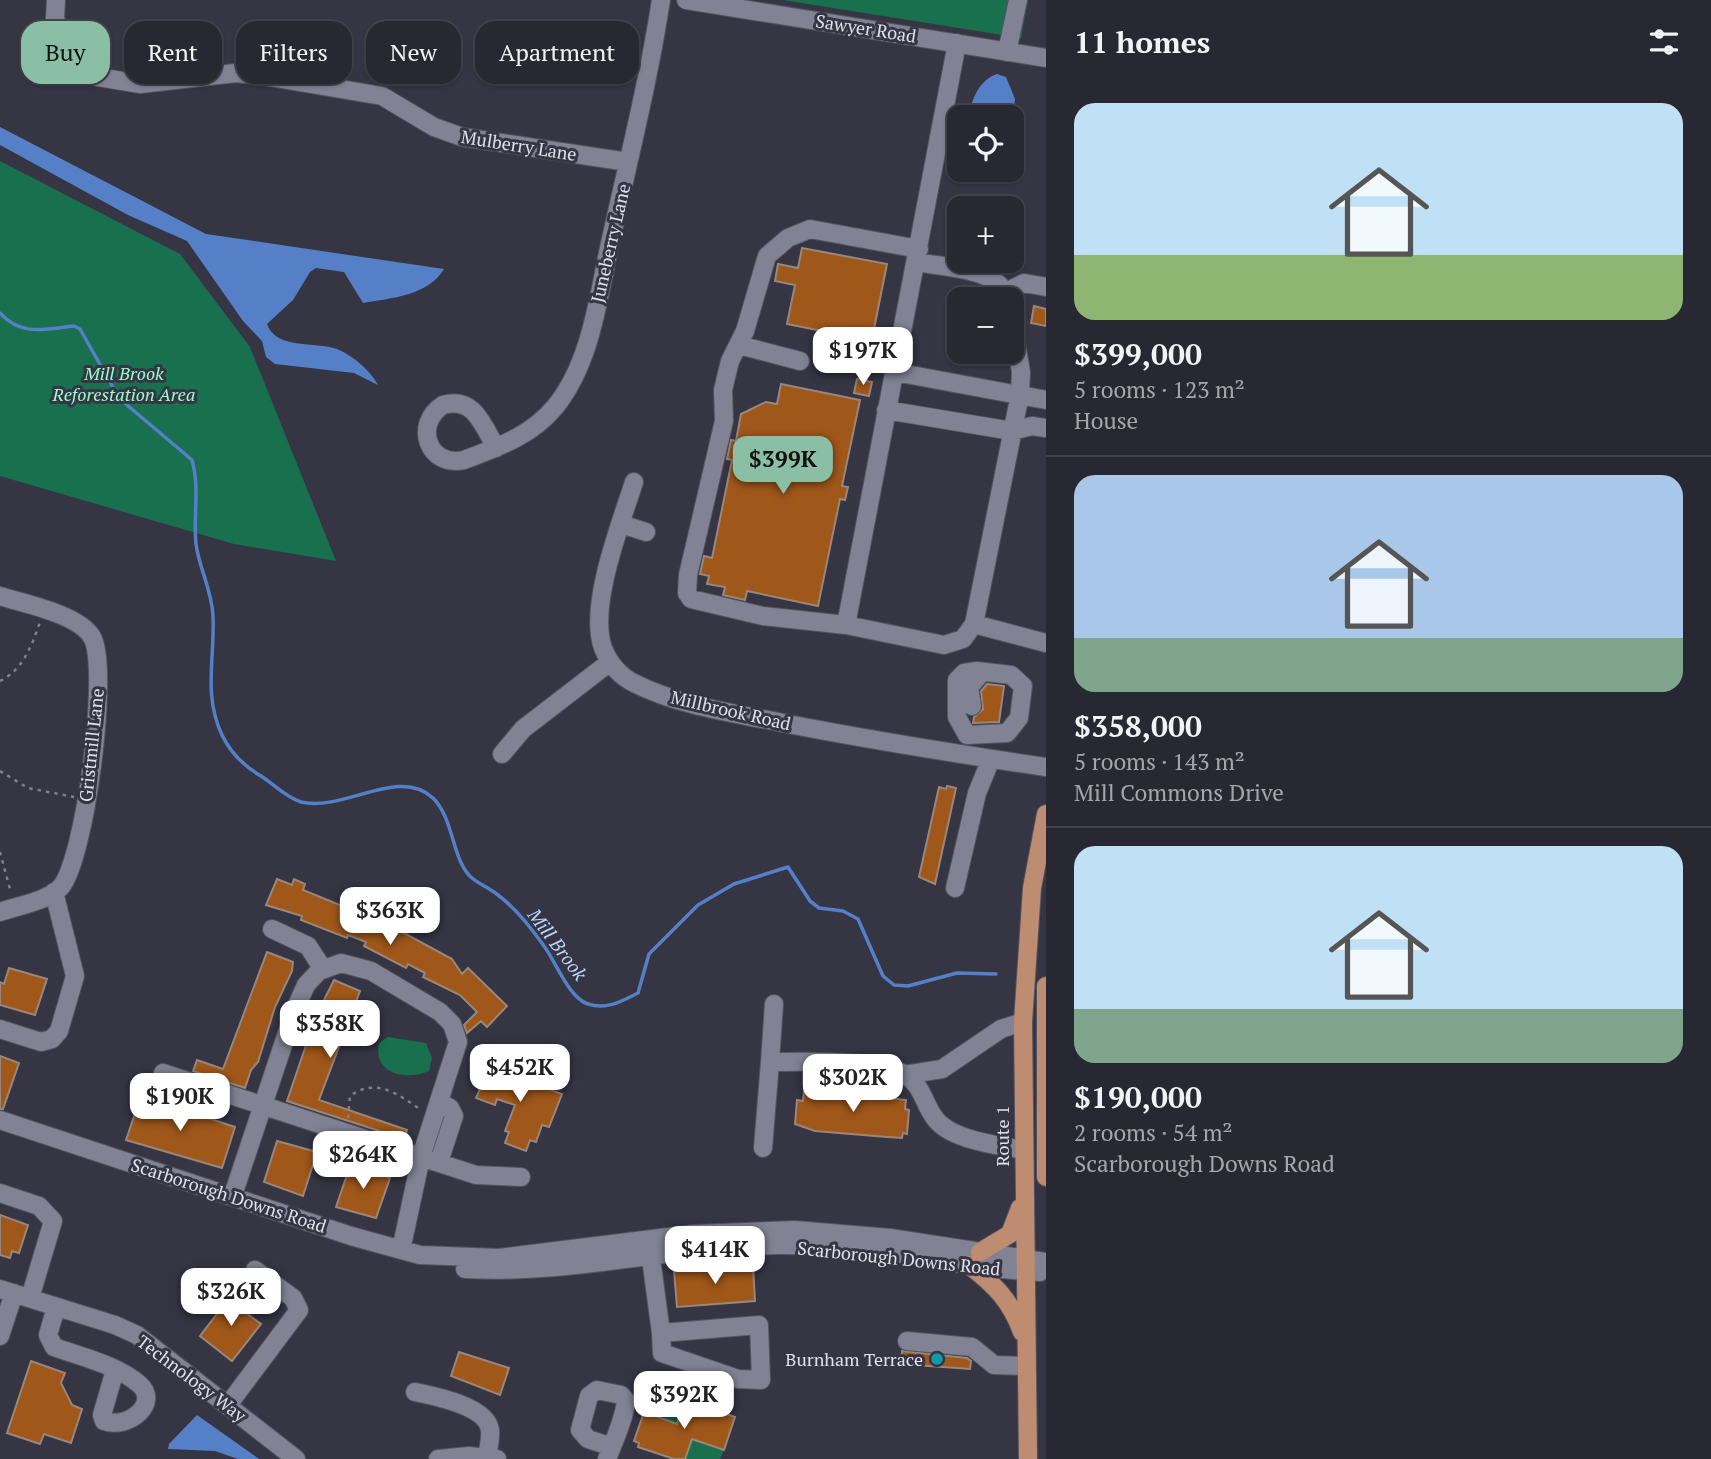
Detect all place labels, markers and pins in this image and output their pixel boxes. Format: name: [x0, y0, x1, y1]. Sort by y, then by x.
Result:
pin: $197K: [814, 328, 912, 387]
pin: $399K: [734, 436, 832, 496]
pin: $363K: [341, 888, 439, 947]
pin: $358K: [281, 1000, 379, 1060]
pin: $452K: [471, 1044, 569, 1104]
pin: $302K: [804, 1054, 902, 1114]
pin: $190K: [131, 1074, 229, 1133]
pin: $264K: [314, 1132, 412, 1191]
pin: $414K: [666, 1226, 764, 1286]
pin: $326K: [182, 1268, 280, 1328]
place label: Burnham Terrace: [785, 1347, 923, 1371]
marker: Burnham Terrace: [929, 1351, 945, 1367]
pin: $392K: [635, 1372, 733, 1431]

